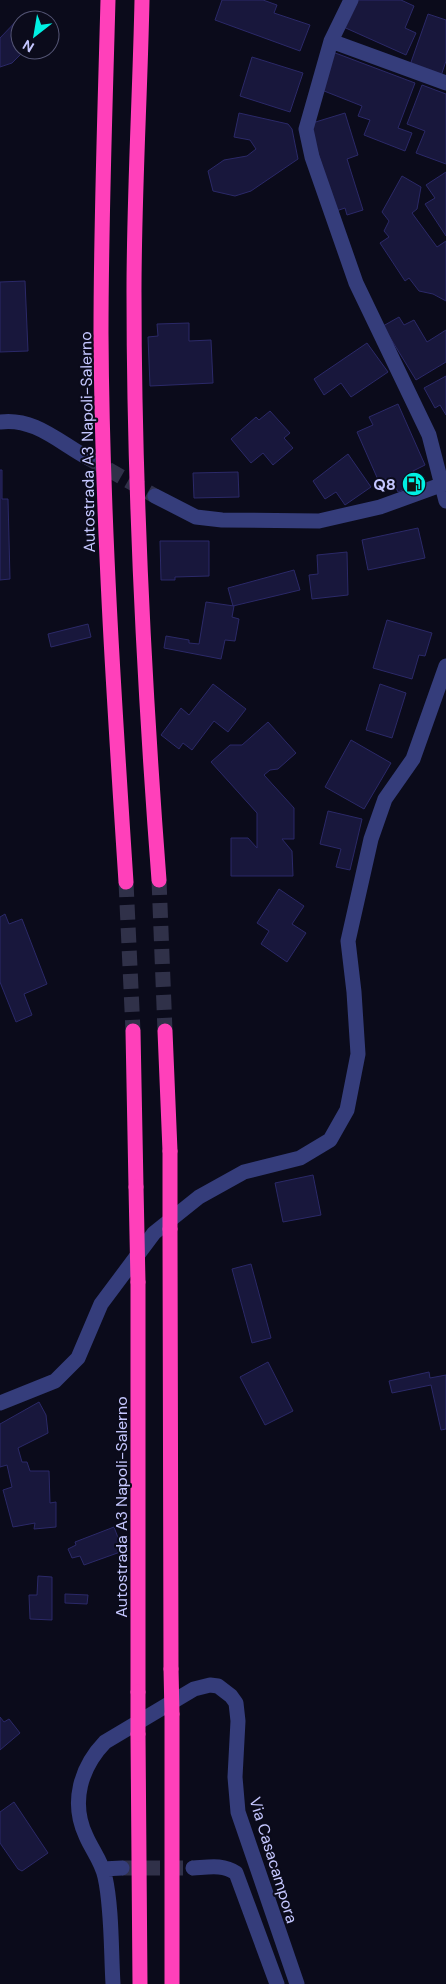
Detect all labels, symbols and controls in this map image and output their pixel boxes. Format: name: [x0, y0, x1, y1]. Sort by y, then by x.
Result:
north arrow: [10, 10, 60, 60]
text: N: [19, 36, 37, 56]
street label: Autostrada A3 Napoli-Salerno: [75, 331, 100, 553]
fuel station icon: Q8: [401, 471, 427, 497]
place label: Q8: [373, 474, 396, 495]
street label: Autostrada A3 Napoli-Salerno: [111, 1396, 132, 1618]
street label: Via Casacampora: [244, 1795, 303, 1926]

